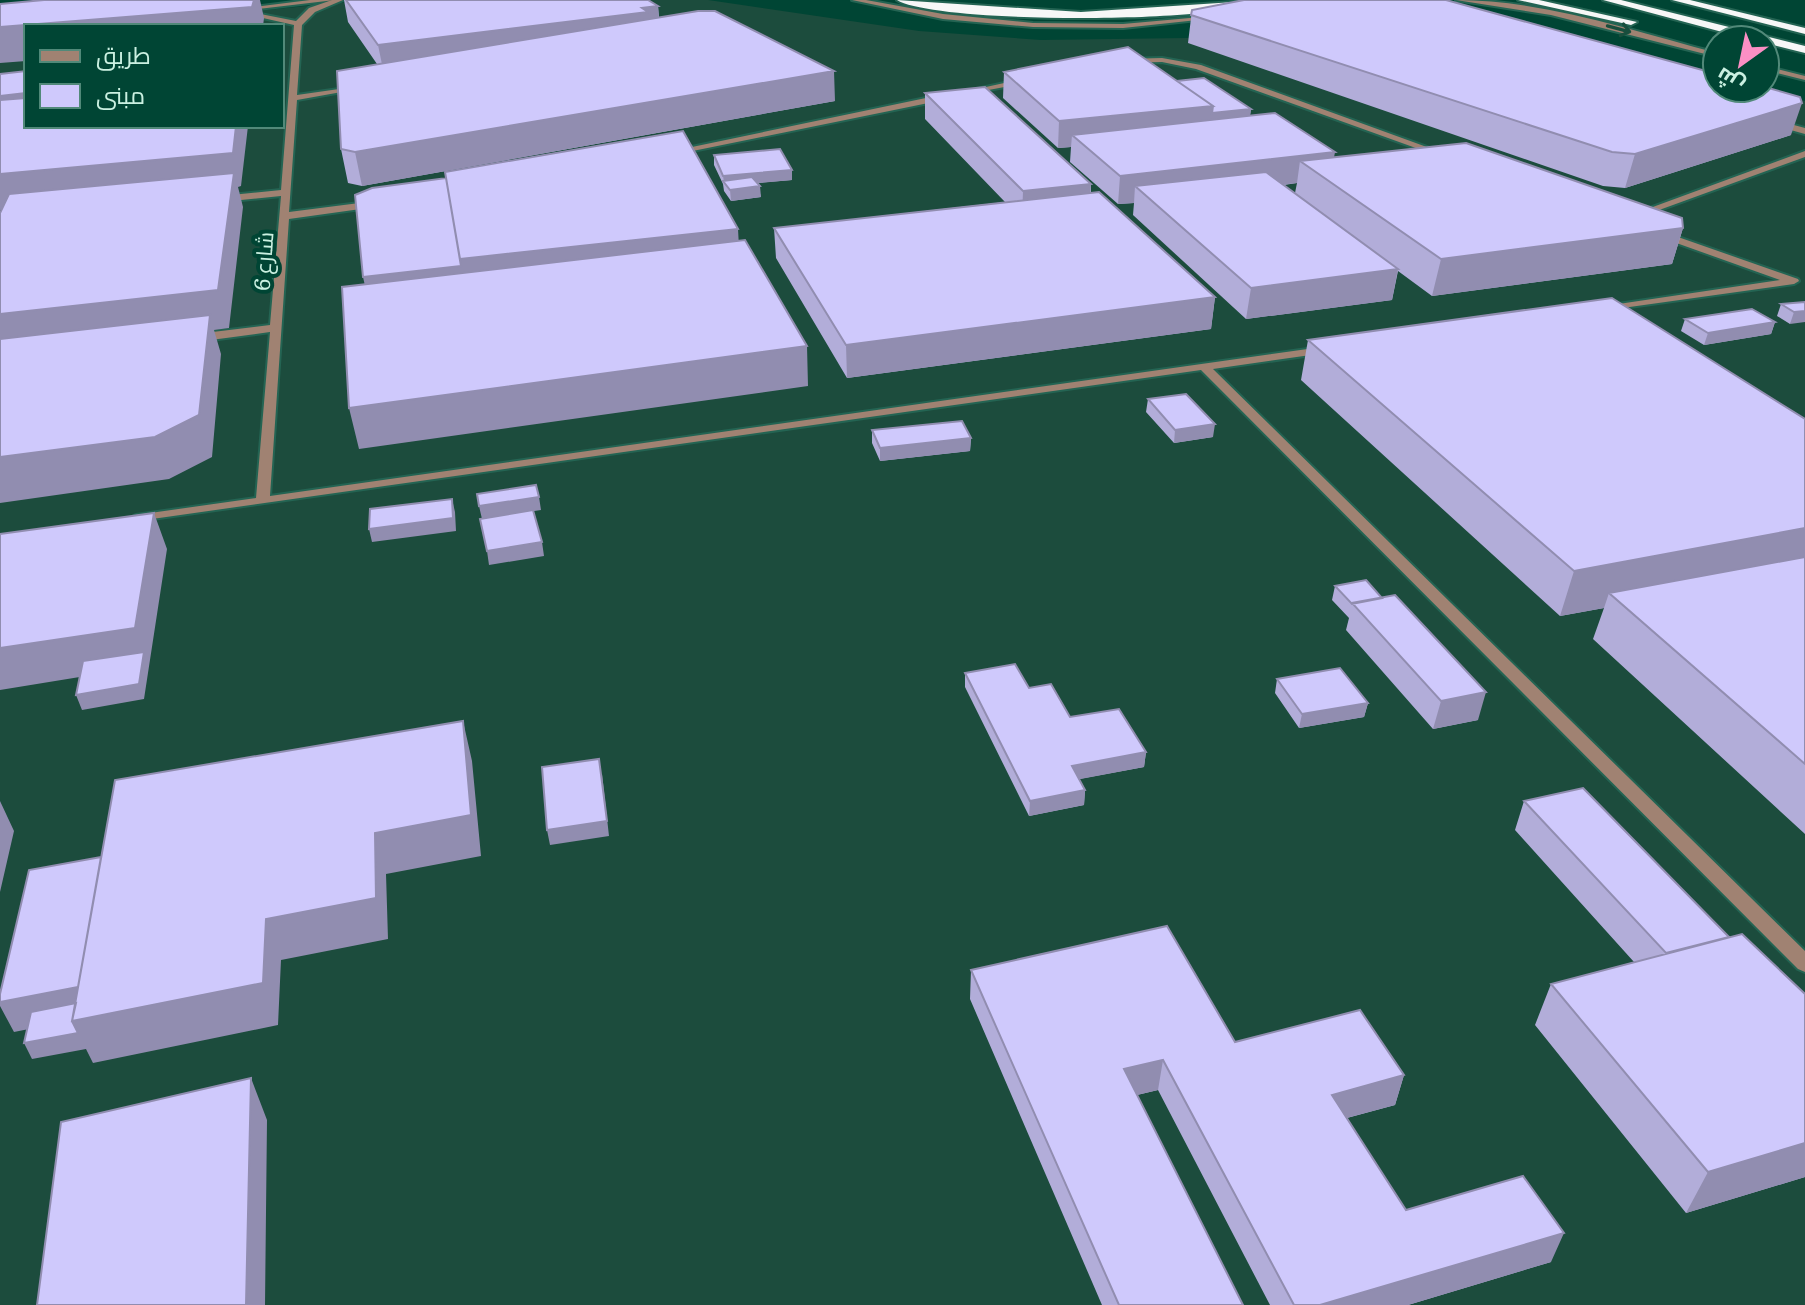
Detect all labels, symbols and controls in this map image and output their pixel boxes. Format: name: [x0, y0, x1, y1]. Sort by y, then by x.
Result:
one-way arrow: [1605, 23, 1631, 38]
legend: [24, 24, 284, 128]
north arrow: [1701, 24, 1781, 104]
text: طريق: [96, 36, 151, 71]
text: ش: [1708, 61, 1750, 104]
text: مبنى: [96, 76, 145, 111]
street label: شارع 6: [243, 230, 281, 292]

